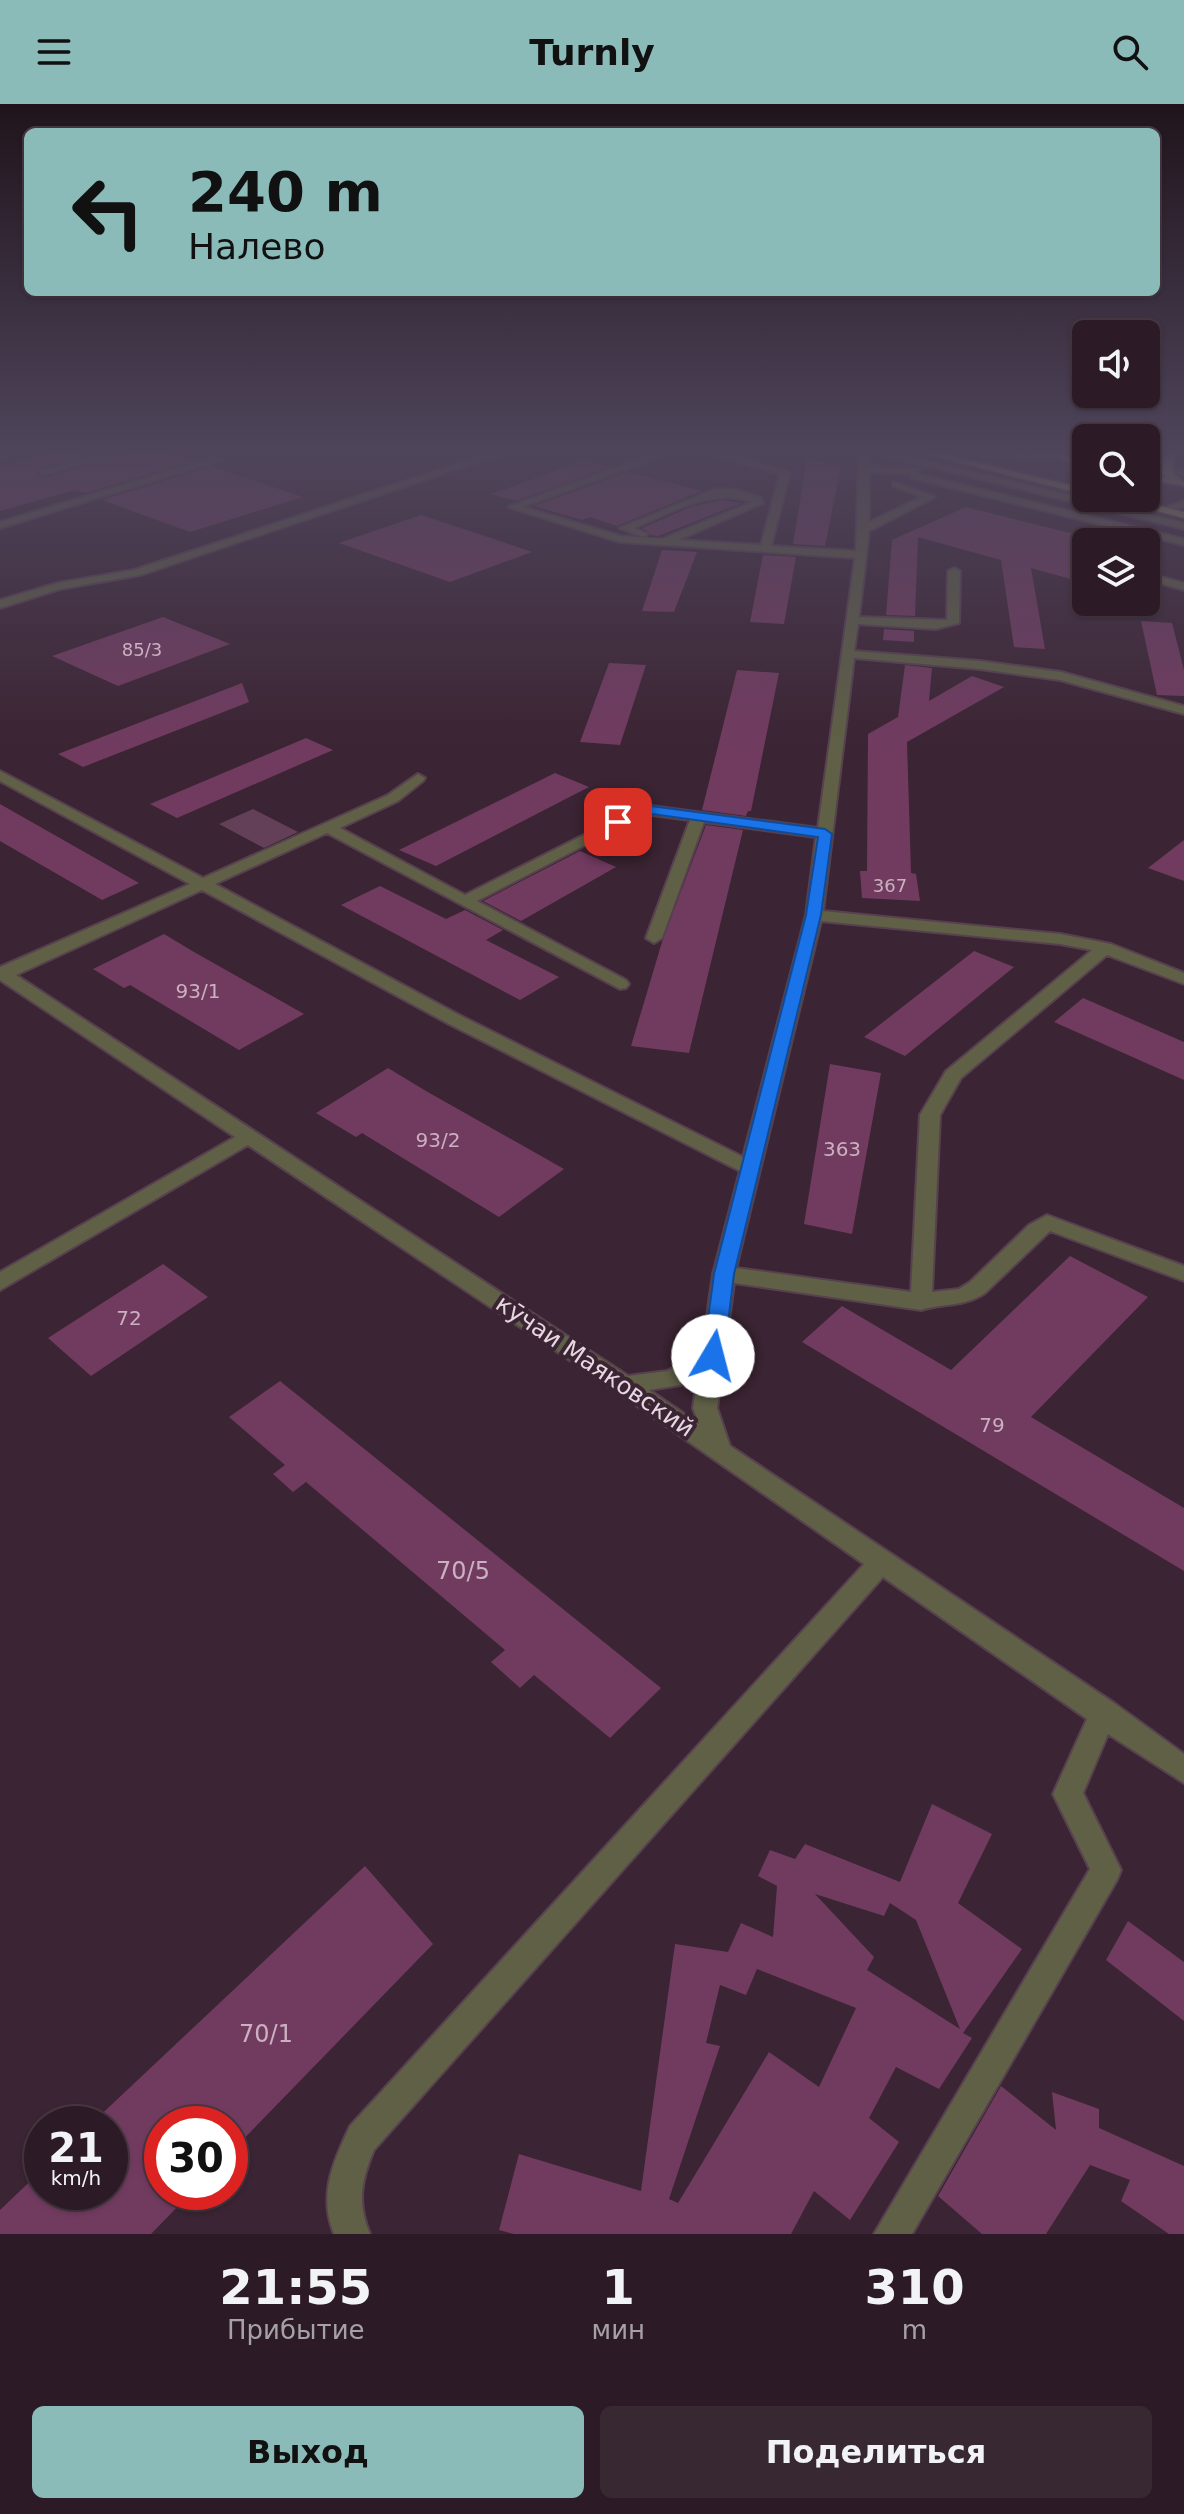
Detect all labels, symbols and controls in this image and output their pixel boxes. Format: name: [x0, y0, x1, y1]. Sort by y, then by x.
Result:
icon: menu: [32, 30, 76, 74]
icon: search: [1108, 30, 1152, 74]
text: Turnly: [529, 32, 655, 73]
text: 240 m: [188, 159, 383, 224]
icon: left: [56, 160, 160, 264]
text: Налево: [188, 226, 326, 267]
map controls: [1072, 320, 1160, 616]
button: sound: [1072, 320, 1160, 408]
button: search: [1072, 424, 1160, 512]
button: layers: [1072, 528, 1160, 616]
house number: 85/3: [122, 639, 162, 660]
pin: [584, 788, 652, 856]
icon: arrive: [596, 800, 640, 844]
house number: 367: [873, 875, 907, 896]
house number: 93/1: [176, 979, 220, 1003]
house number: 93/2: [416, 1128, 460, 1152]
house number: 363: [823, 1137, 861, 1161]
street label: кӯчаи Маяковский: [491, 1289, 699, 1443]
house number: 72: [116, 1306, 142, 1330]
position arrow: [671, 1314, 755, 1398]
house number: 79: [979, 1413, 1005, 1437]
house number: 70/5: [436, 1557, 490, 1585]
house number: 70/1: [239, 2020, 293, 2048]
speed limit sign: 30: [144, 2106, 248, 2210]
text: 21: [48, 2125, 104, 2171]
text: km/h: [51, 2166, 101, 2190]
text: 21:55: [219, 2259, 372, 2315]
text: 1: [602, 2259, 635, 2315]
text: 310: [864, 2259, 965, 2315]
text: Прибытие: [227, 2315, 365, 2345]
text: мин: [592, 2315, 645, 2345]
text: m: [902, 2315, 927, 2345]
button: Выход: [32, 2406, 584, 2498]
button: Поделиться: [600, 2406, 1152, 2498]

